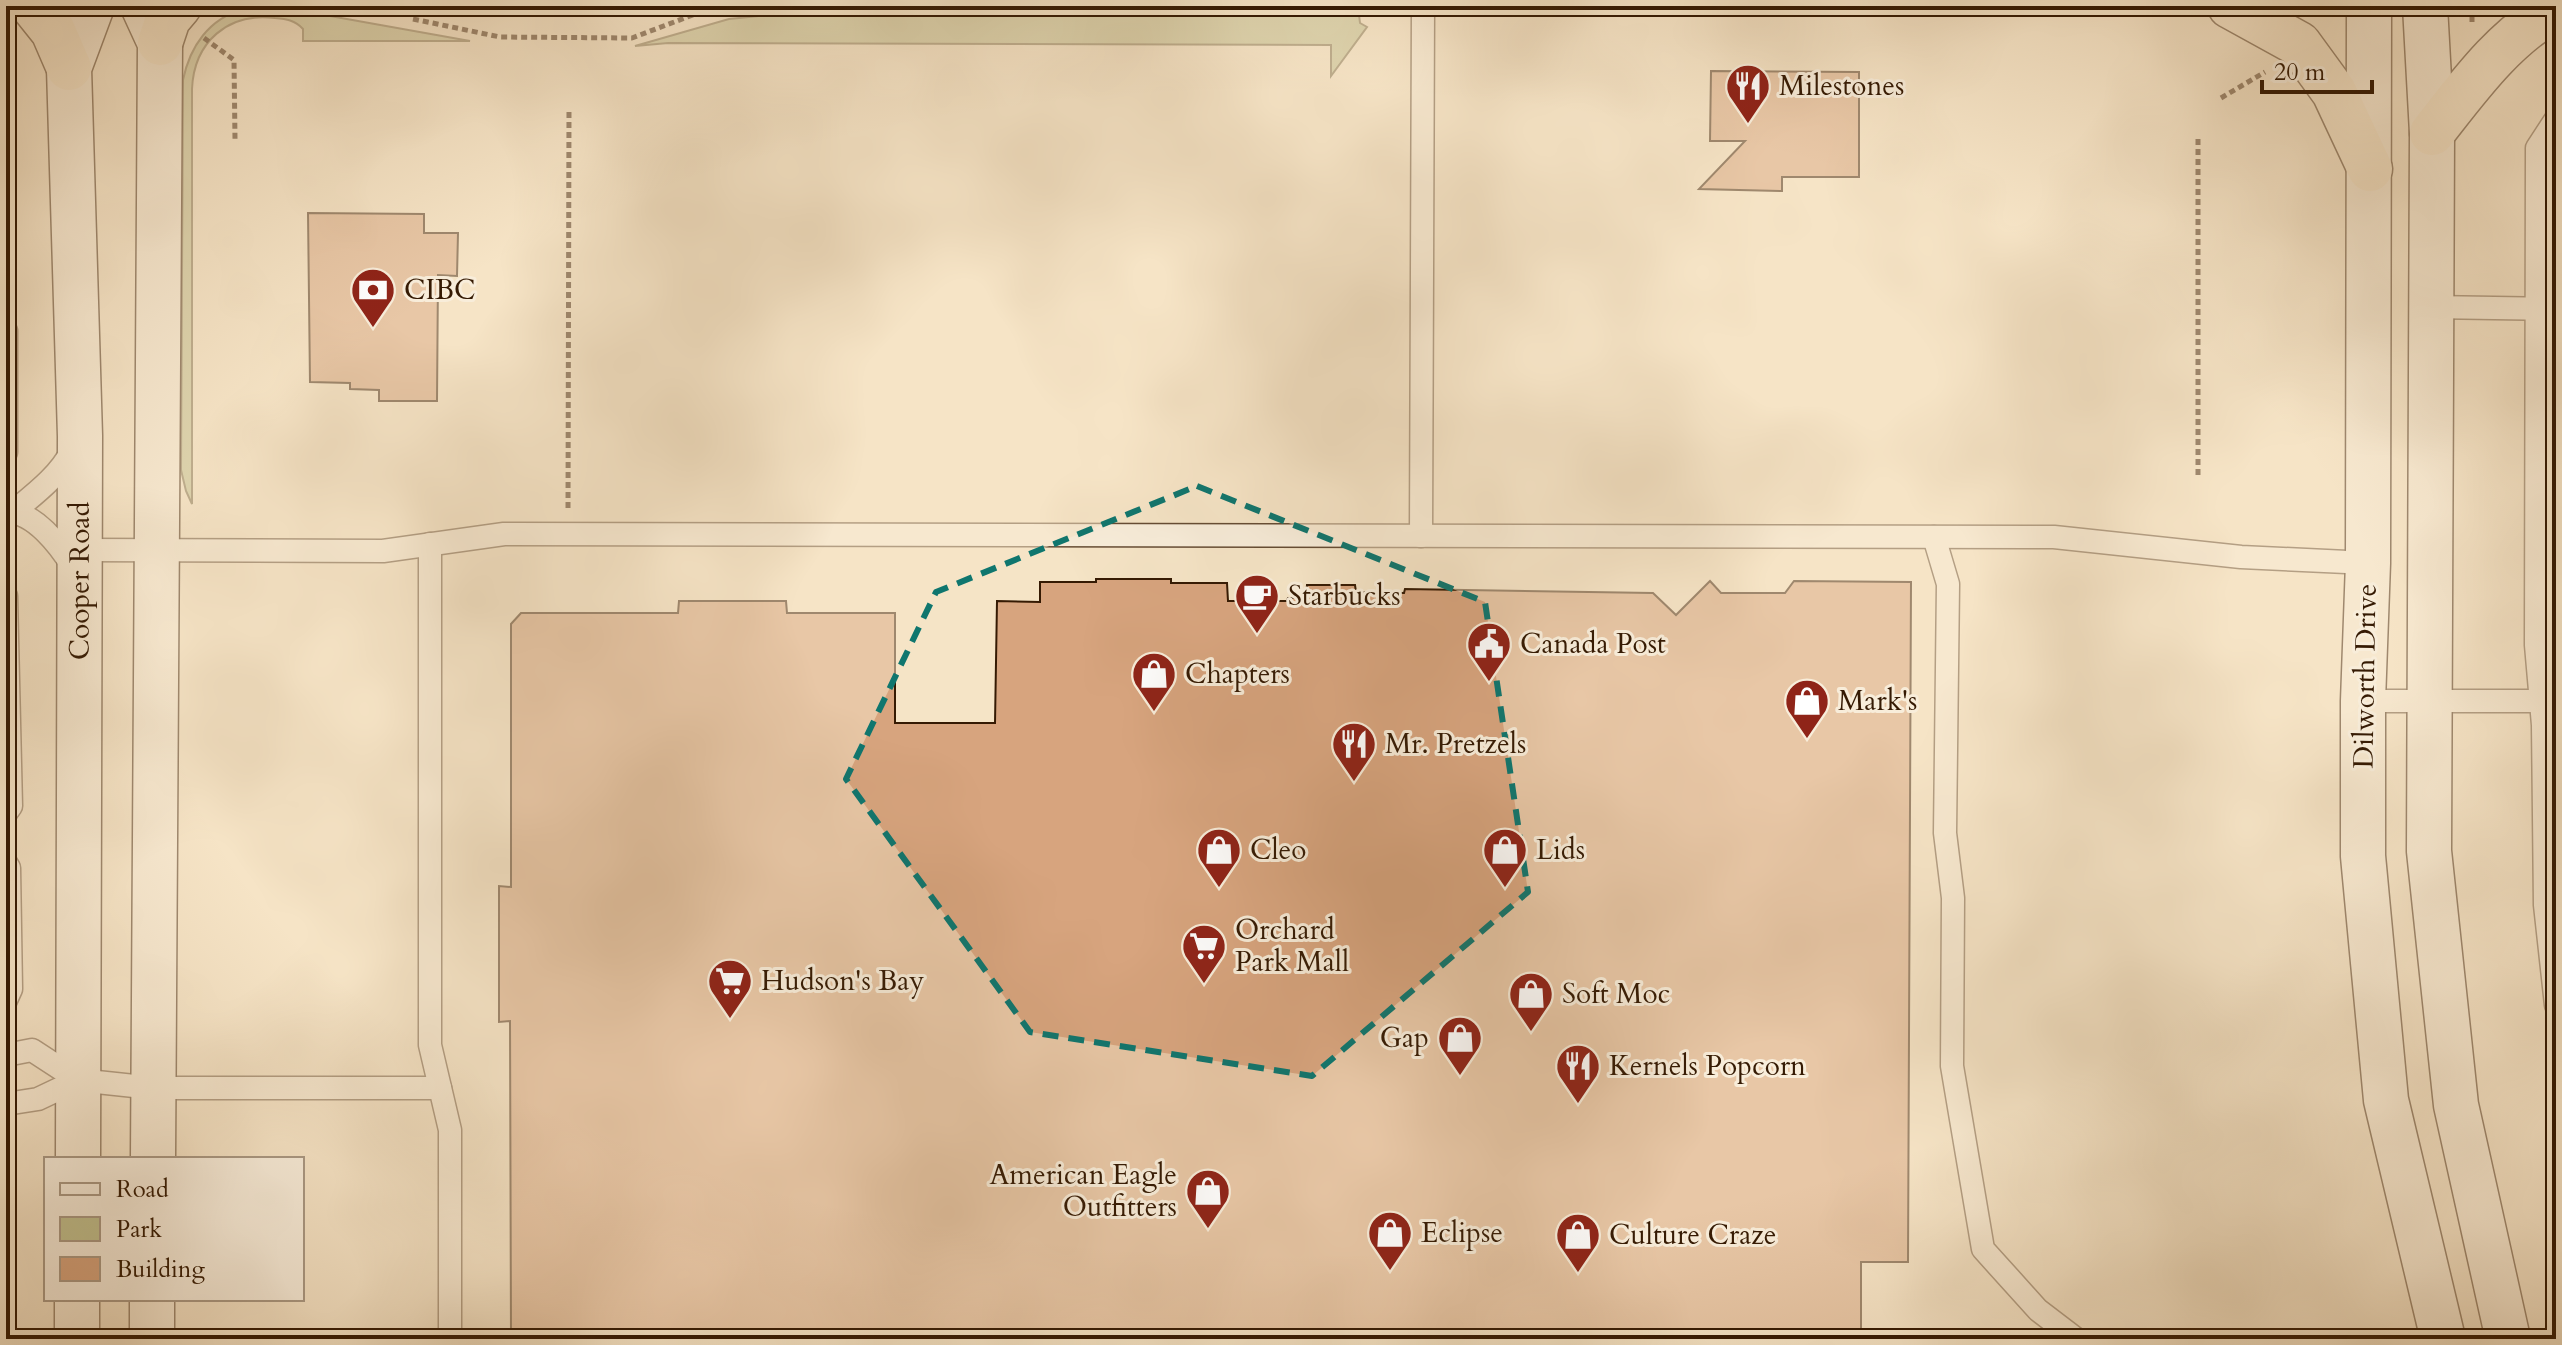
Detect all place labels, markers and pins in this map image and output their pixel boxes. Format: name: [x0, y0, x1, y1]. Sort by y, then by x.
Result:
restaurant icon: Milestones: [1724, 62, 1772, 125]
place label: Milestones: [1779, 67, 1904, 105]
bank icon: CIBC: [349, 266, 397, 329]
place label: CIBC: [404, 271, 475, 309]
cafe icon: Starbucks: [1233, 572, 1281, 635]
place label: Starbucks: [1288, 577, 1401, 615]
public building icon: Canada Post: [1465, 620, 1513, 683]
place label: Canada Post: [1520, 625, 1666, 663]
shop icon: Chapters: [1130, 650, 1178, 713]
place label: Chapters: [1185, 655, 1290, 693]
shop icon: Mark's: [1783, 677, 1831, 740]
place label: Mark's: [1838, 682, 1917, 720]
restaurant icon: Mr. Pretzels: [1330, 720, 1378, 783]
place label: Mr. Pretzels: [1385, 725, 1526, 763]
shop icon: Cleo: [1195, 826, 1243, 889]
shop icon: Lids: [1481, 826, 1529, 889]
place label: Cleo: [1250, 831, 1306, 869]
place label: Lids: [1536, 831, 1585, 869]
place label: Orchard Park Mall: [1235, 911, 1349, 981]
supermarket icon: Orchard Park Mall: [1180, 922, 1228, 985]
supermarket icon: Hudson's Bay: [706, 957, 754, 1020]
place label: Hudson's Bay: [761, 962, 924, 1000]
shop icon: Soft Moc: [1507, 970, 1555, 1033]
place label: Soft Moc: [1562, 975, 1670, 1013]
shop icon: Gap: [1436, 1014, 1484, 1077]
place label: Gap: [1380, 1019, 1429, 1057]
restaurant icon: Kernels Popcorn: [1554, 1042, 1602, 1105]
place label: Kernels Popcorn: [1609, 1047, 1806, 1085]
place label: American Eagle Outfitters: [989, 1156, 1177, 1226]
shop icon: American Eagle Outfitters: [1184, 1167, 1232, 1230]
shop icon: Eclipse: [1366, 1209, 1414, 1272]
shop icon: Culture Craze: [1554, 1211, 1602, 1274]
place label: Eclipse: [1421, 1214, 1503, 1252]
place label: Culture Craze: [1609, 1216, 1777, 1254]

